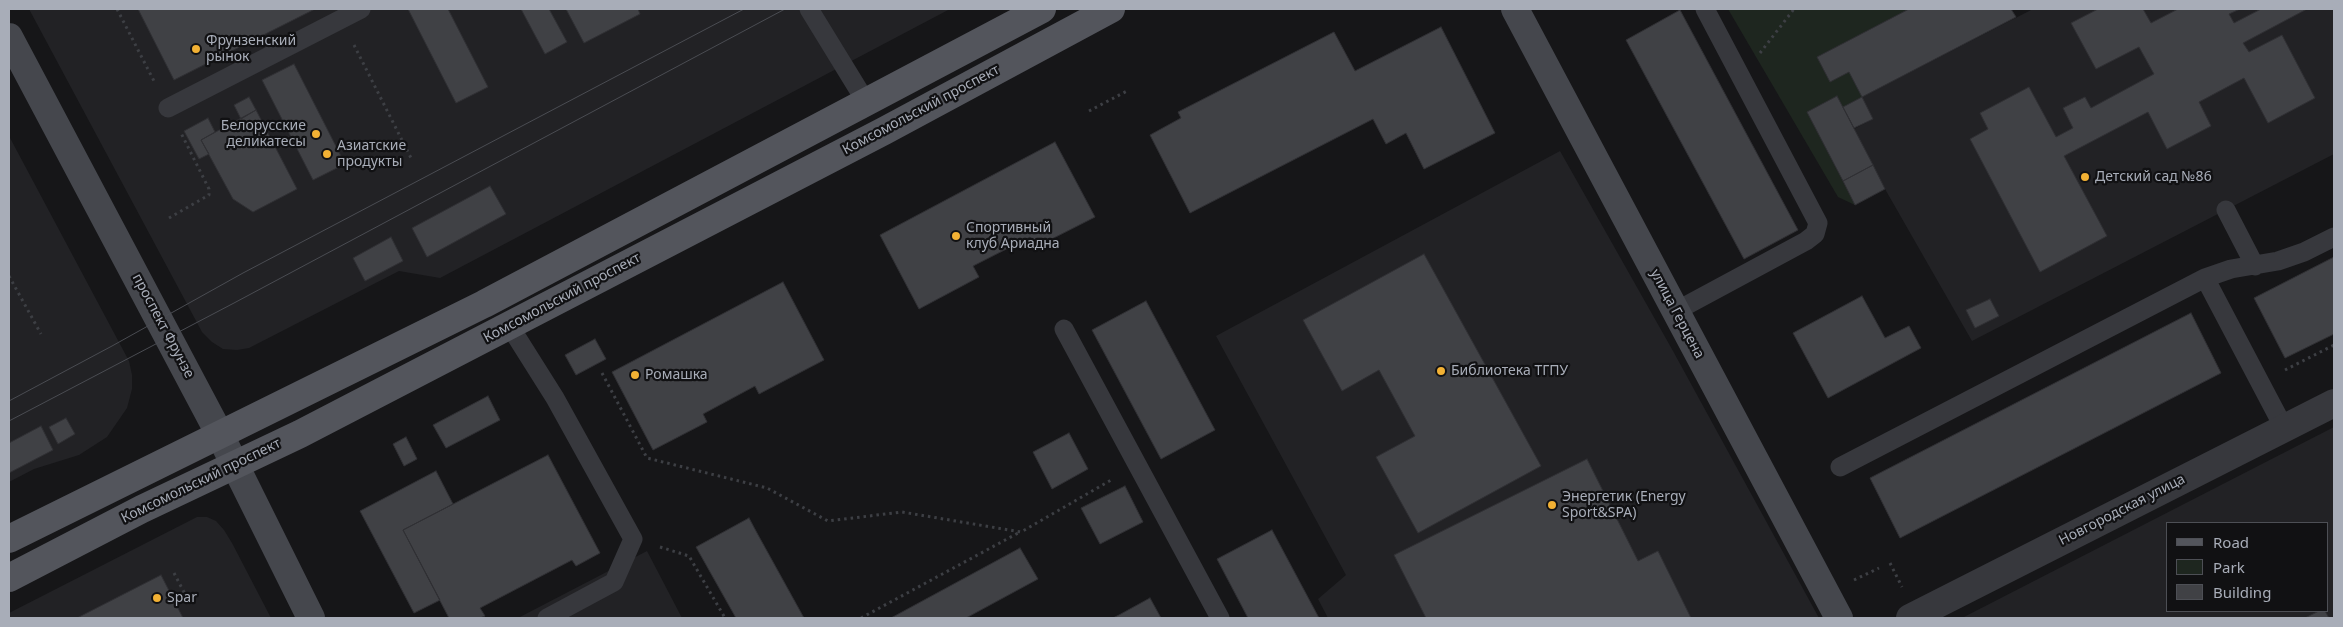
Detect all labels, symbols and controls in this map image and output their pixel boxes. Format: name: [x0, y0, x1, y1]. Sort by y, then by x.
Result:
place label: Фрунзенский рынок: [206, 33, 296, 65]
marker: Фрунзенский рынок: [190, 43, 202, 55]
street label: Комсомольский проспект: [840, 61, 1002, 159]
place label: Белорусские деликатесы: [221, 118, 306, 150]
marker: Белорусские деликатесы: [310, 128, 322, 140]
place label: Азиатские продукты: [337, 138, 406, 170]
marker: Азиатские продукты: [321, 148, 333, 160]
place label: Детский сад №86: [2095, 169, 2212, 185]
marker: Детский сад №86: [2079, 171, 2091, 183]
place label: Спортивный клуб Ариадна: [966, 220, 1060, 252]
marker: Спортивный клуб Ариадна: [950, 230, 962, 242]
street label: Комсомольский проспект: [481, 249, 643, 347]
street label: улица Герцена: [1646, 266, 1708, 362]
street label: проспект Фрунзе: [128, 271, 198, 381]
place label: Библиотека ТГПУ: [1451, 363, 1568, 379]
marker: Библиотека ТГПУ: [1435, 365, 1447, 377]
place label: Ромашка: [645, 367, 708, 383]
marker: Ромашка: [629, 369, 641, 381]
street label: Комсомольский проспект: [119, 435, 283, 527]
street label: Новгородская улица: [2056, 471, 2188, 549]
place label: Энергетик (Energy Sport&SPA): [1562, 489, 1686, 522]
marker: Энергетик (Energy Sport&SPA): [1546, 499, 1558, 511]
legend: [2166, 522, 2328, 612]
text: Road: [2213, 532, 2249, 552]
text: Park: [2213, 557, 2245, 577]
text: Building: [2213, 582, 2271, 602]
place label: Spar: [167, 590, 197, 606]
marker: Spar: [151, 592, 163, 604]

